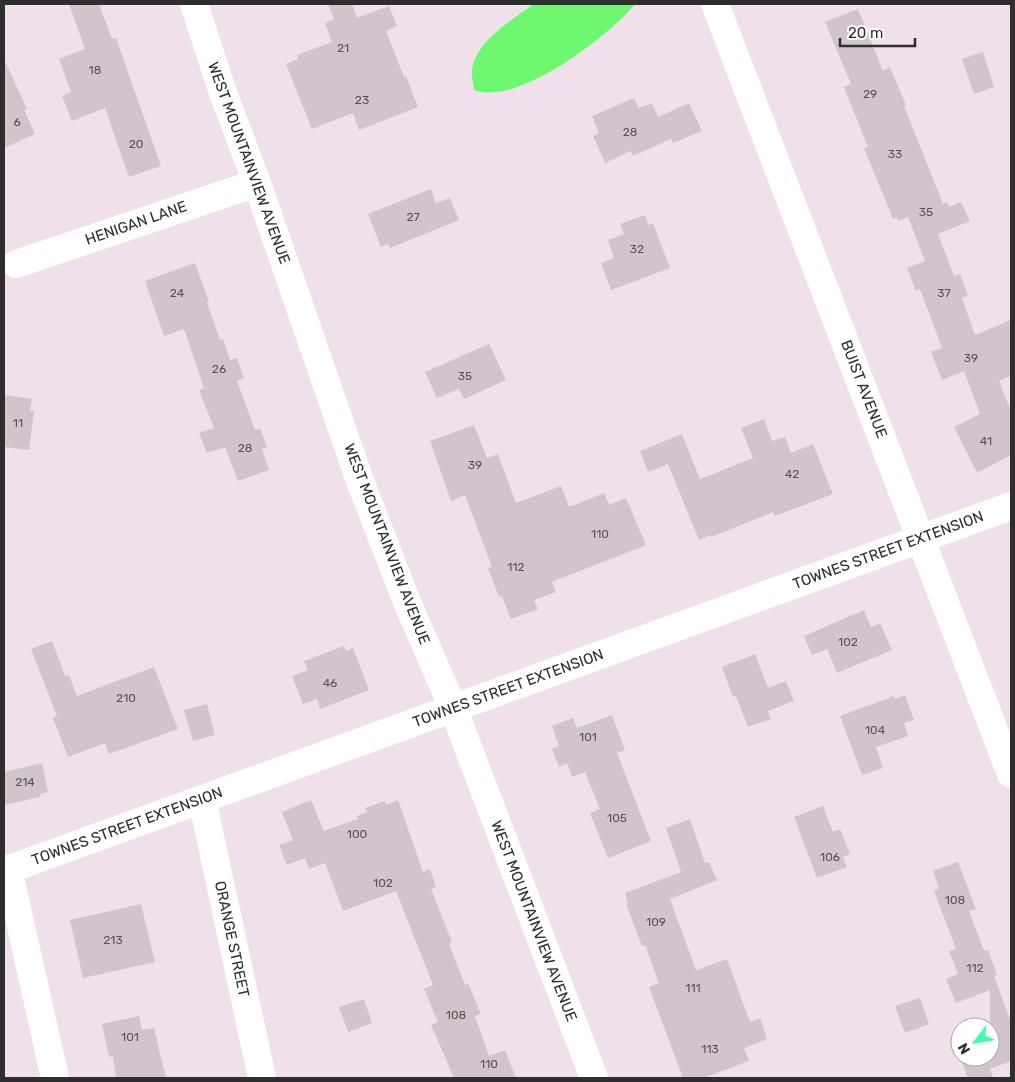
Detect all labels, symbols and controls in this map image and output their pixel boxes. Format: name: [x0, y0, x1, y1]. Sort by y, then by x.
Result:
scale bar: [840, 15, 915, 47]
text: 20 m: [848, 24, 883, 42]
house number: 21: [337, 41, 349, 55]
street label: WEST MOUNTAINVIEW AVENUE: [204, 59, 294, 267]
house number: 18: [89, 63, 101, 77]
house number: 29: [863, 87, 877, 101]
house number: 23: [355, 93, 369, 107]
house number: 6: [13, 115, 21, 129]
house number: 28: [623, 125, 637, 139]
house number: 20: [129, 137, 143, 151]
house number: 33: [888, 147, 902, 161]
street label: HENIGAN LANE: [83, 197, 189, 249]
house number: 35: [919, 205, 933, 219]
house number: 27: [406, 210, 420, 224]
house number: 32: [630, 242, 644, 256]
house number: 24: [170, 286, 185, 300]
house number: 37: [937, 286, 951, 300]
street label: BUIST AVENUE: [837, 337, 891, 441]
house number: 39: [964, 351, 978, 365]
house number: 26: [212, 362, 226, 376]
house number: 35: [458, 369, 472, 383]
house number: 11: [13, 416, 23, 430]
house number: 41: [980, 434, 992, 448]
house number: 28: [238, 441, 252, 455]
street label: WEST MOUNTAINVIEW AVENUE: [340, 441, 434, 647]
house number: 39: [468, 458, 482, 472]
house number: 42: [785, 467, 799, 481]
street label: TOWNES STREET EXTENSION: [790, 507, 986, 593]
house number: 110: [591, 527, 609, 541]
house number: 112: [507, 560, 525, 574]
house number: 102: [838, 635, 858, 649]
street label: TOWNES STREET EXTENSION: [410, 645, 606, 731]
house number: 46: [323, 676, 337, 690]
house number: 210: [116, 691, 136, 705]
house number: 104: [865, 723, 886, 737]
house number: 101: [579, 730, 597, 744]
house number: 214: [15, 775, 35, 789]
street label: TOWNES STREET EXTENSION: [29, 783, 225, 869]
house number: 105: [607, 811, 627, 825]
street label: WEST MOUNTAINVIEW AVENUE: [487, 818, 581, 1024]
house number: 100: [347, 827, 367, 841]
house number: 106: [820, 850, 840, 864]
house number: 102: [373, 876, 393, 890]
street label: ORANGE STREET: [211, 879, 253, 999]
house number: 108: [945, 893, 965, 907]
house number: 109: [646, 915, 666, 929]
house number: 213: [103, 933, 123, 947]
house number: 112: [966, 961, 984, 975]
house number: 111: [685, 981, 701, 995]
house number: 108: [446, 1008, 466, 1022]
north arrow: [950, 1017, 1000, 1067]
house number: 101: [121, 1030, 139, 1044]
text: N: [954, 1040, 974, 1057]
house number: 113: [701, 1042, 719, 1056]
house number: 110: [480, 1057, 498, 1071]

